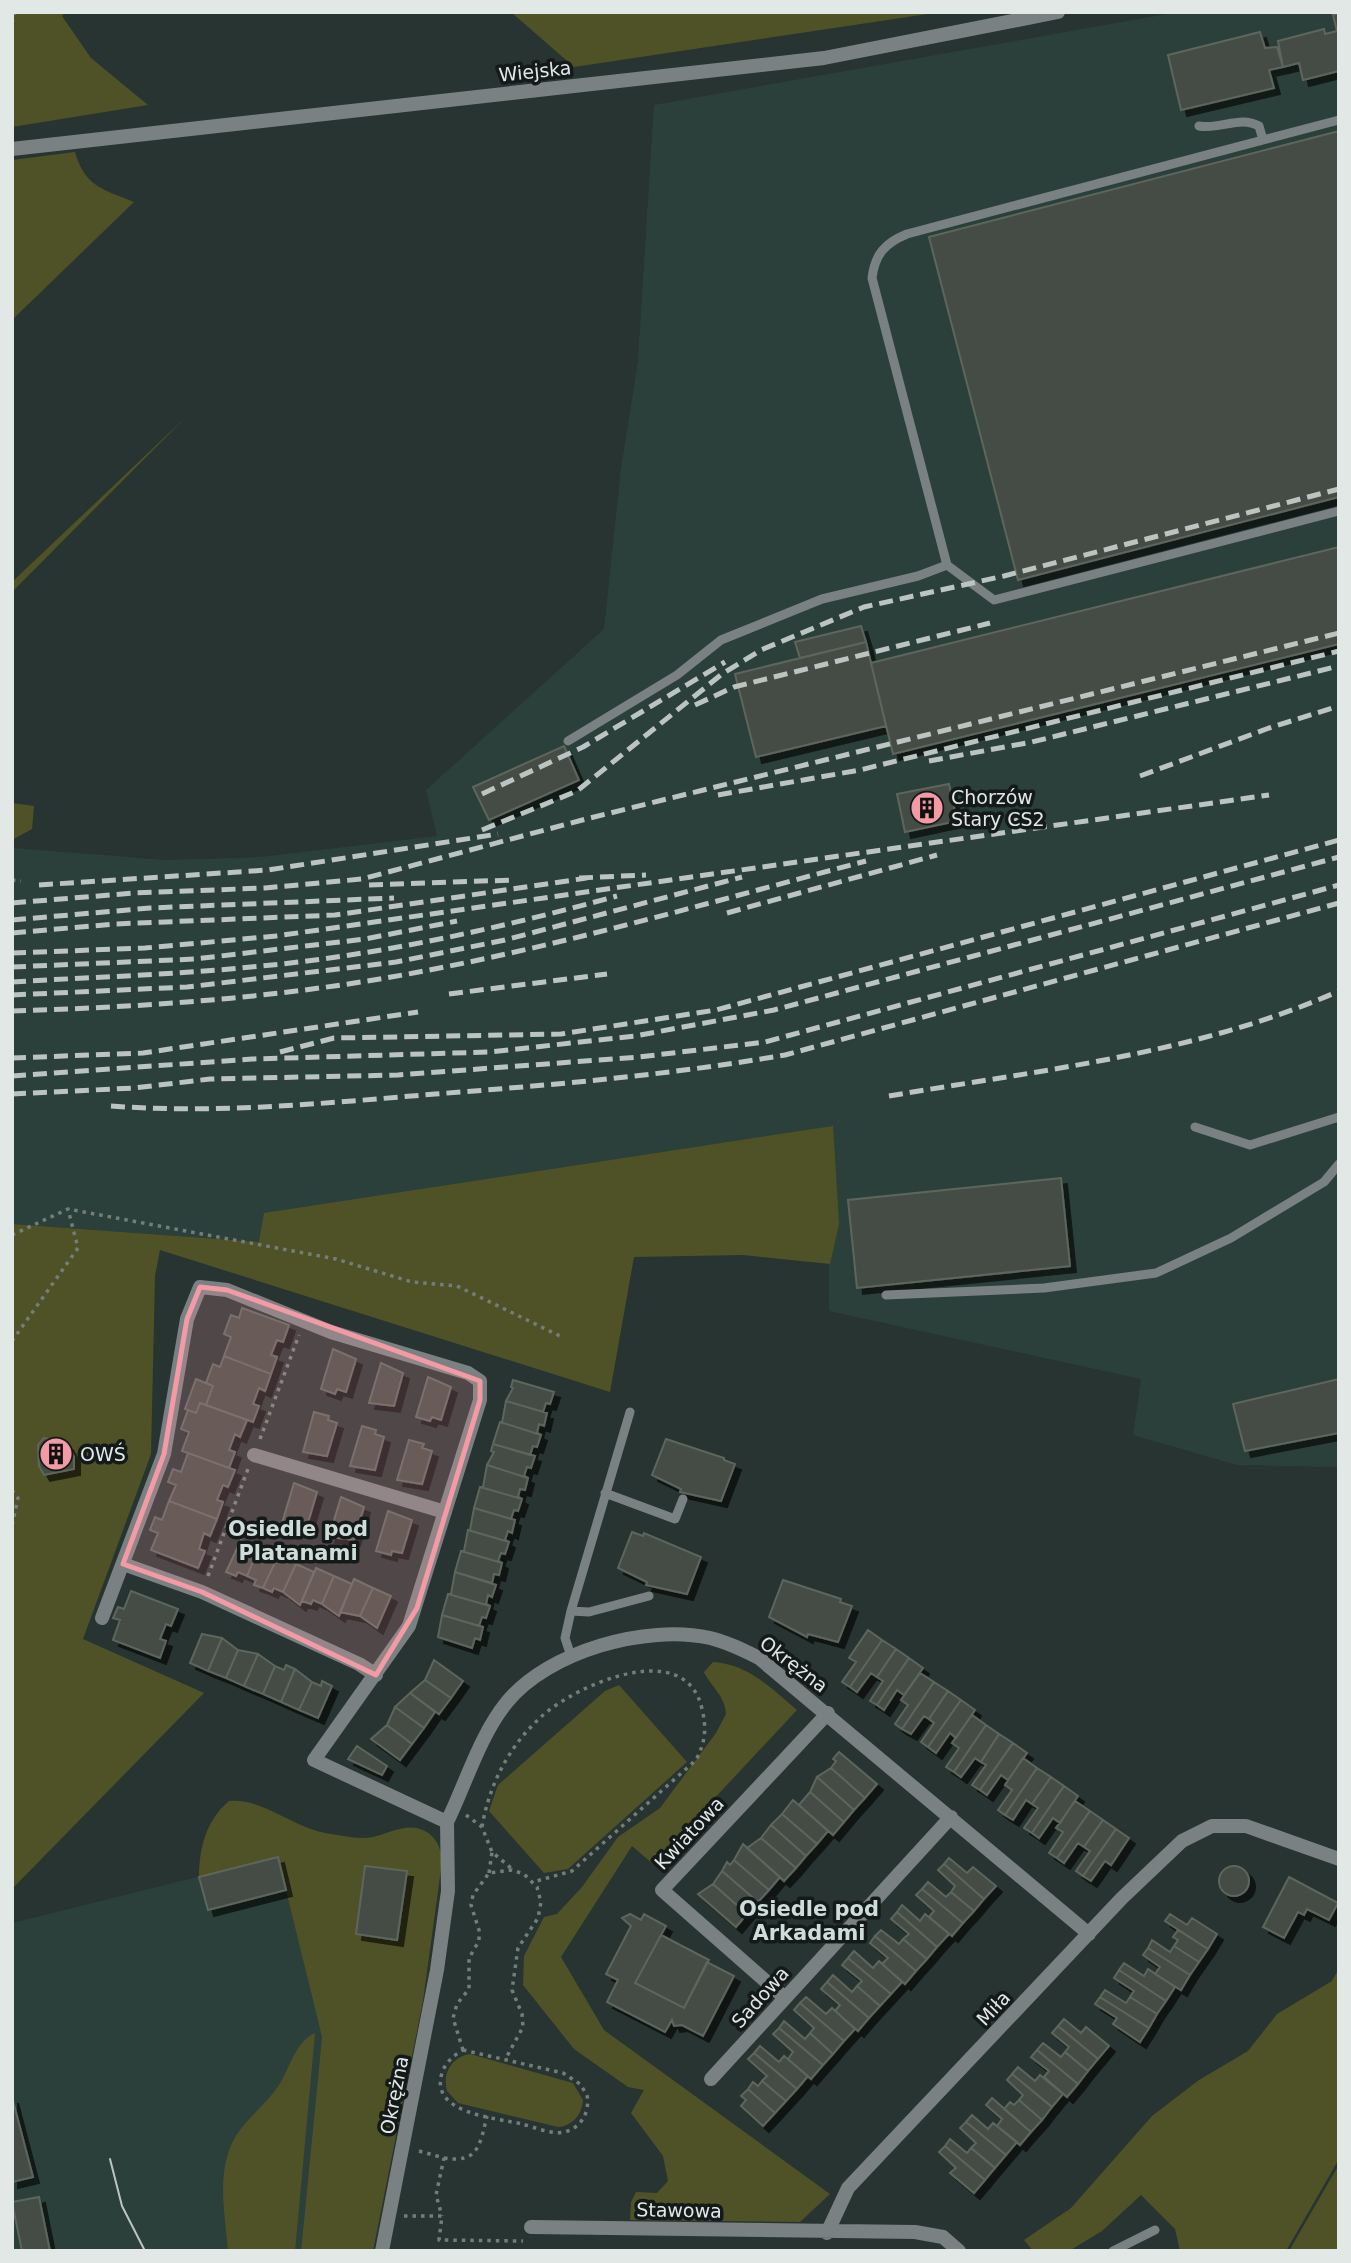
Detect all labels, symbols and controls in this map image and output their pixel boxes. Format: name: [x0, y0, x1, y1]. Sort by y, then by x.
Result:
street label: Wiejska: [498, 56, 572, 86]
place label: Chorzów Stary CS2: [951, 786, 1045, 830]
building icon: Chorzów Stary CS2: [908, 789, 946, 827]
building icon: OWŚ: [37, 1435, 75, 1473]
place label: OWŚ: [80, 1442, 126, 1465]
district label: Osiedle pod Platanami: [228, 1517, 368, 1565]
street label: Okrężna: [756, 1631, 832, 1697]
street label: Kwiatowa: [650, 1792, 728, 1874]
district label: Osiedle pod Arkadami: [739, 1897, 879, 1945]
street label: Sadowa: [727, 1962, 793, 2032]
street label: Miła: [972, 1986, 1014, 2030]
street label: Okrężna: [376, 2054, 412, 2136]
street label: Stawowa: [636, 2198, 722, 2222]

